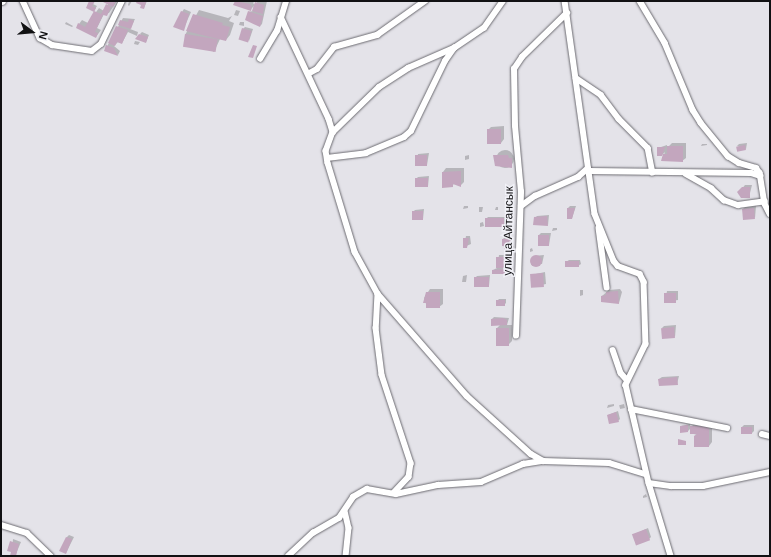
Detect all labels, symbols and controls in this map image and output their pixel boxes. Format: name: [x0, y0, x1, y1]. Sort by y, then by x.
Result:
north arrow: [12, 12, 52, 52]
text: N: [37, 30, 50, 41]
street label: улица Айтансык: [501, 186, 517, 276]

